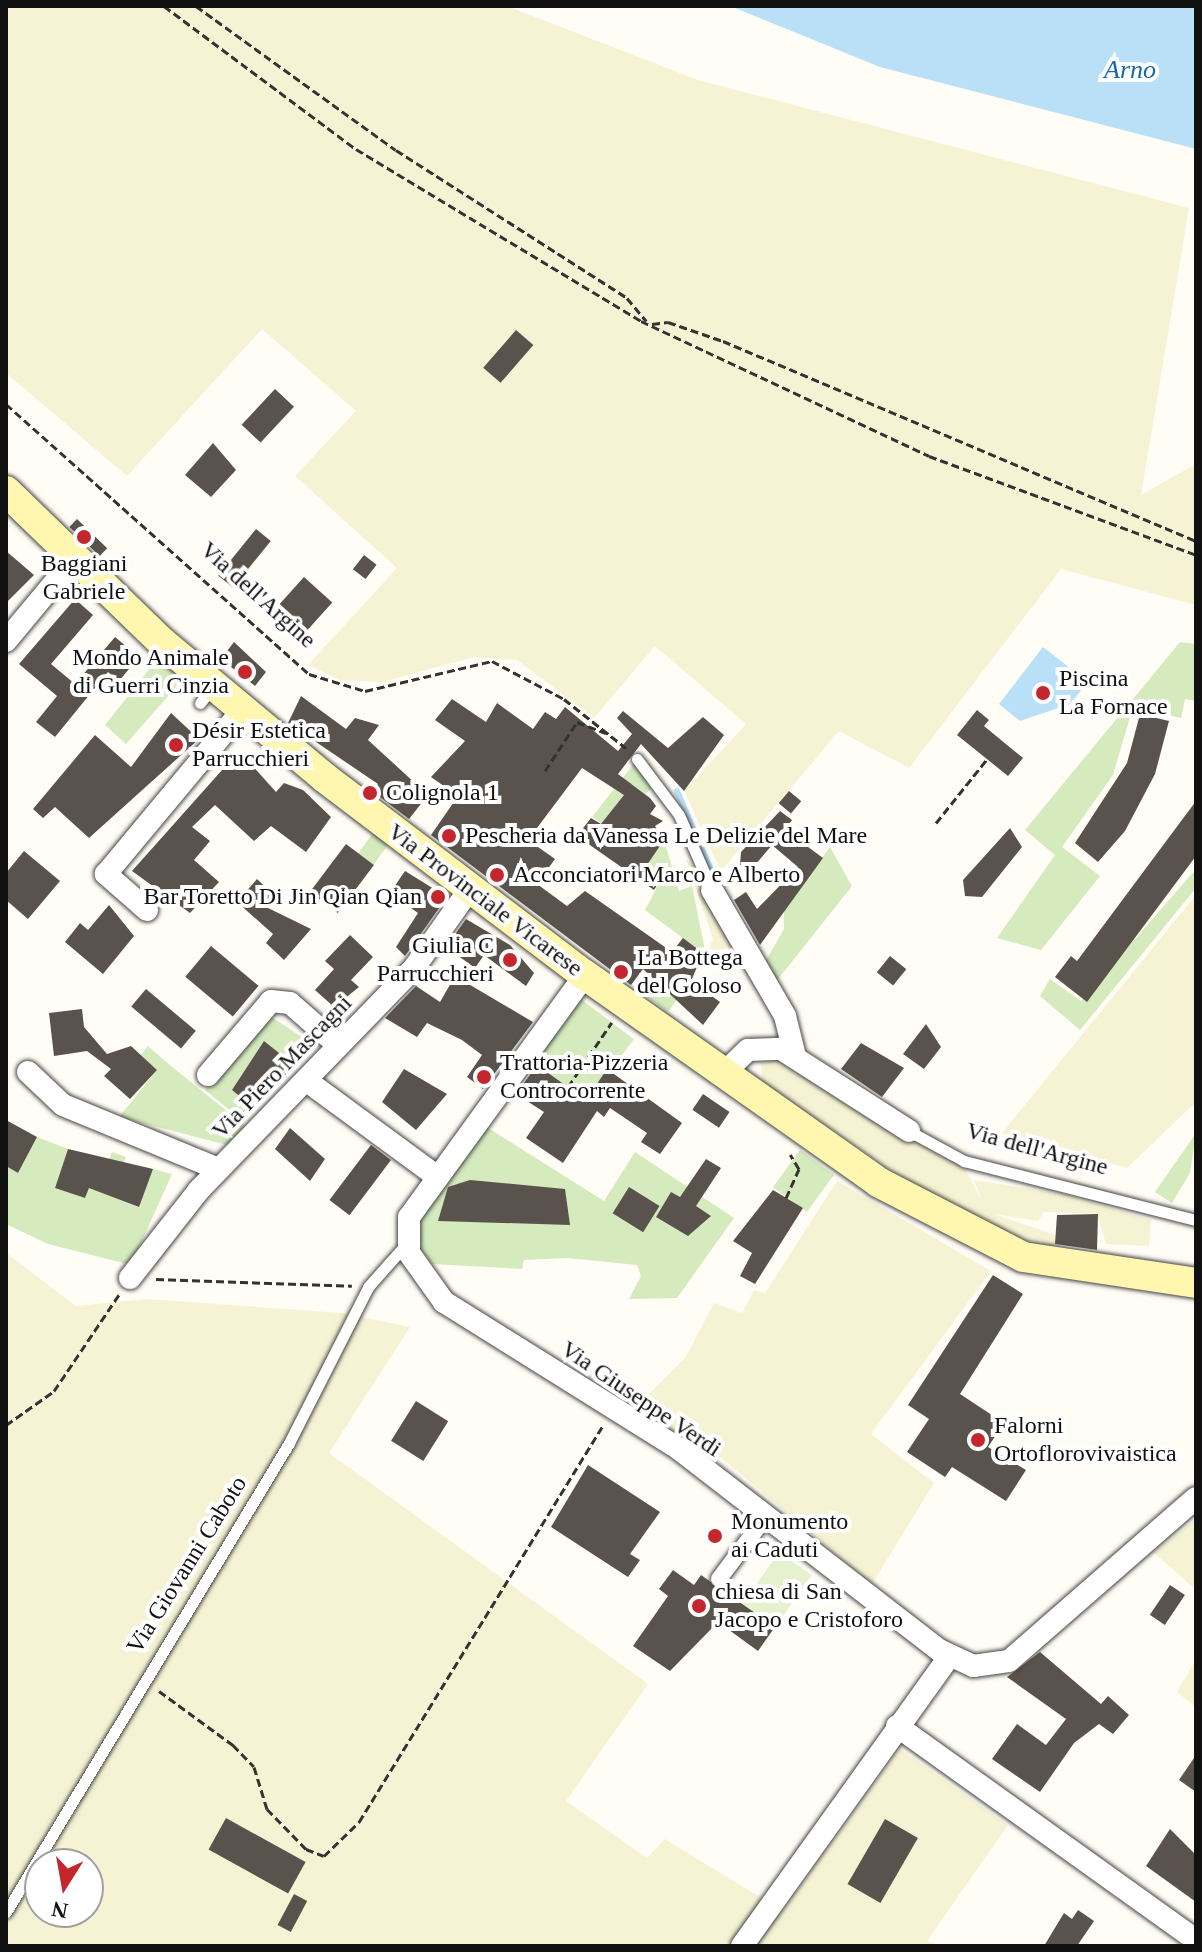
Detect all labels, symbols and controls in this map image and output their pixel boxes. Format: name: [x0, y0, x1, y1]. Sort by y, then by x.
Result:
water label: Arno: [1104, 54, 1156, 86]
marker: Baggiani Gabriele: [75, 528, 93, 546]
street label: Via dell'Argine: [194, 536, 322, 654]
place label: Baggiani Gabriele: [41, 550, 127, 606]
place label: Mondo Animale di Guerri Cinzia: [71, 644, 229, 700]
marker: Mondo Animale di Guerri Cinzia: [236, 663, 254, 681]
place label: Piscina La Fornace: [1059, 665, 1168, 721]
marker: Piscina La Fornace: [1034, 684, 1052, 702]
place label: Désir Estetica Parrucchieri: [192, 717, 326, 773]
marker: Désir Estetica Parrucchieri: [167, 736, 185, 754]
place label: Colignola 1: [386, 779, 499, 807]
marker: Colignola 1: [361, 784, 379, 802]
street label: Via Provinciale Vicarese: [382, 817, 588, 983]
place label: Pescheria da Vanessa Le Delizie del Mare: [465, 822, 867, 850]
marker: Pescheria da Vanessa Le Delizie del Mare: [440, 827, 458, 845]
place label: Acconciatori Marco e Alberto: [513, 861, 802, 889]
marker: Acconciatori Marco e Alberto: [488, 866, 506, 884]
place label: Bar Toretto Di Jin Qian Qian: [143, 883, 422, 911]
marker: Bar Toretto Di Jin Qian Qian: [429, 888, 447, 906]
place label: Giulia C Parrucchieri: [377, 932, 494, 988]
place label: La Bottega del Goloso: [637, 944, 743, 1000]
marker: Giulia C Parrucchieri: [501, 951, 519, 969]
marker: La Bottega del Goloso: [612, 963, 630, 981]
street label: Via Piero Mascagni: [206, 989, 358, 1145]
place label: Trattoria-Pizzeria Controcorrente: [500, 1049, 668, 1105]
marker: Trattoria-Pizzeria Controcorrente: [475, 1068, 493, 1086]
street label: Via dell'Argine: [963, 1116, 1111, 1182]
street label: Via Giuseppe Verdi: [555, 1335, 727, 1463]
place label: Falorni Ortoflorovivaistica: [994, 1412, 1177, 1468]
marker: Falorni Ortoflorovivaistica: [969, 1431, 987, 1449]
street label: Via Giovanni Caboto: [121, 1471, 253, 1659]
place label: Monumento ai Caduti: [731, 1508, 848, 1564]
marker: Monumento ai Caduti: [706, 1527, 724, 1545]
place label: chiesa di San Jacopo e Cristoforo: [715, 1578, 903, 1634]
marker: chiesa di San Jacopo e Cristoforo: [690, 1597, 708, 1615]
north arrow: [24, 1848, 104, 1928]
text: N: [50, 1896, 70, 1924]

